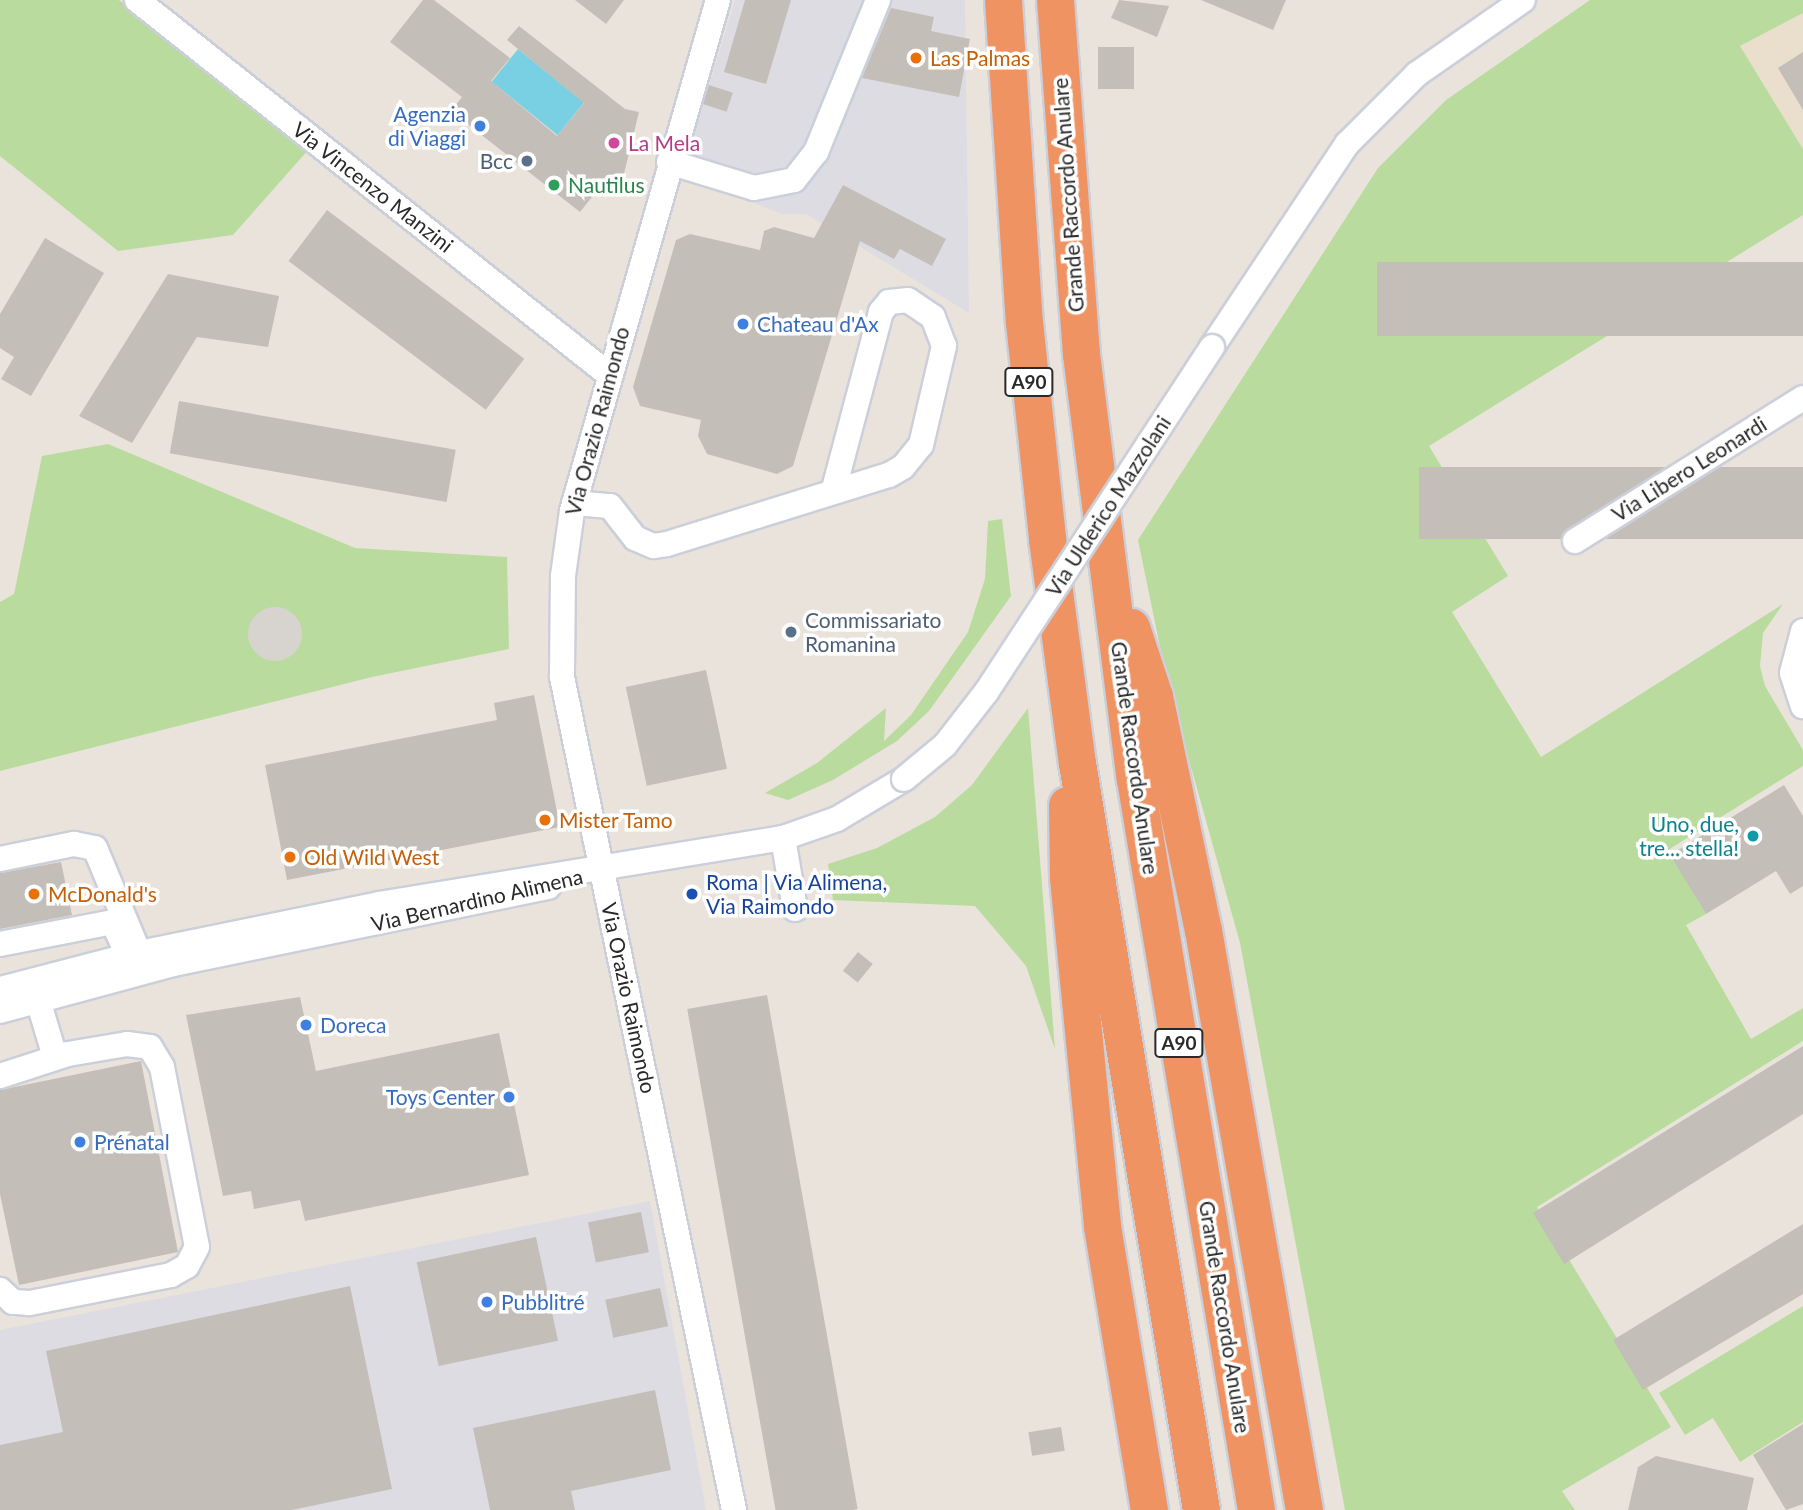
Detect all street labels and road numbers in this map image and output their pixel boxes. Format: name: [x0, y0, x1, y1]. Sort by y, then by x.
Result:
street label: Grande Raccordo Anulare: [1047, 77, 1089, 313]
street label: Via Vincenzo Manzini: [287, 116, 459, 258]
street label: Via Orazio Raimondo: [560, 324, 634, 518]
road number: A90: [1003, 366, 1055, 398]
street label: Via Ulderico Mazzolani: [1040, 411, 1176, 601]
street label: Via Libero Leonardi: [1607, 411, 1771, 527]
street label: Grande Raccordo Anulare: [1106, 640, 1164, 876]
street label: Via Bernardino Alimena: [368, 863, 586, 937]
street label: Via Orazio Raimondo: [596, 900, 662, 1096]
road number: A90: [1153, 1028, 1205, 1058]
street label: Grande Raccordo Anulare: [1194, 1199, 1256, 1435]

